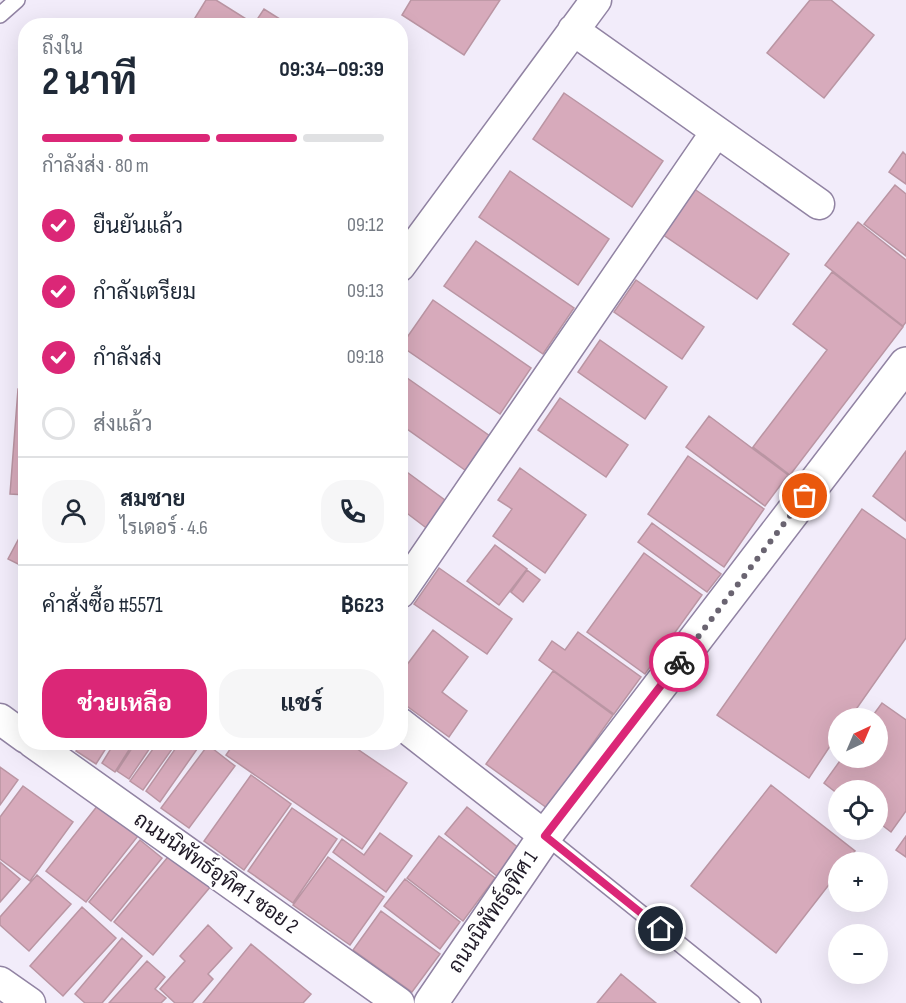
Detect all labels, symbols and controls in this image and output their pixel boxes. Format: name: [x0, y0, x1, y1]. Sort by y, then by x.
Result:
text: ถึงใน: [42, 36, 83, 60]
text: 09:34–09:39: [279, 56, 384, 83]
text: 2 นาที: [42, 59, 137, 106]
text: กำลังส่ง · 80 m: [42, 154, 149, 178]
icon: check: [42, 209, 75, 242]
text: ยืนยันแล้ว: [93, 213, 183, 240]
text: 09:12: [347, 213, 384, 237]
icon: check: [42, 275, 75, 308]
text: กำลังเตรียม: [93, 279, 196, 306]
text: 09:13: [347, 279, 384, 303]
icon: check: [42, 341, 75, 374]
text: กำลังส่ง: [93, 345, 162, 372]
text: 09:18: [347, 345, 384, 369]
text: ส่งแล้ว: [93, 411, 153, 438]
pin: [779, 470, 830, 521]
icon: bag: [788, 479, 821, 512]
button: person: [42, 480, 105, 543]
button: phone: [321, 480, 384, 543]
text: สมชาย: [120, 486, 186, 513]
text: ไรเดอร์ · 4.6: [120, 516, 208, 540]
text: คำสั่งซื้อ #5571: [42, 592, 163, 619]
text: ฿623: [341, 592, 384, 619]
courier: [649, 632, 709, 692]
icon: bike: [663, 646, 696, 679]
button: ช่วยเหลือ: [42, 669, 207, 738]
button: แชร์: [219, 669, 384, 738]
north arrow: [828, 708, 888, 768]
map controls: [828, 708, 888, 984]
button: locate: [828, 780, 888, 840]
street label: ถนนนิพัทธ์อุทิศ 1 ซอย 2: [129, 805, 304, 940]
street label: ถนนนิพัทธ์อุทิศ 1: [441, 844, 544, 978]
button: +: [828, 852, 888, 912]
pin: [635, 903, 686, 954]
icon: home: [644, 912, 677, 945]
button: −: [828, 924, 888, 984]

